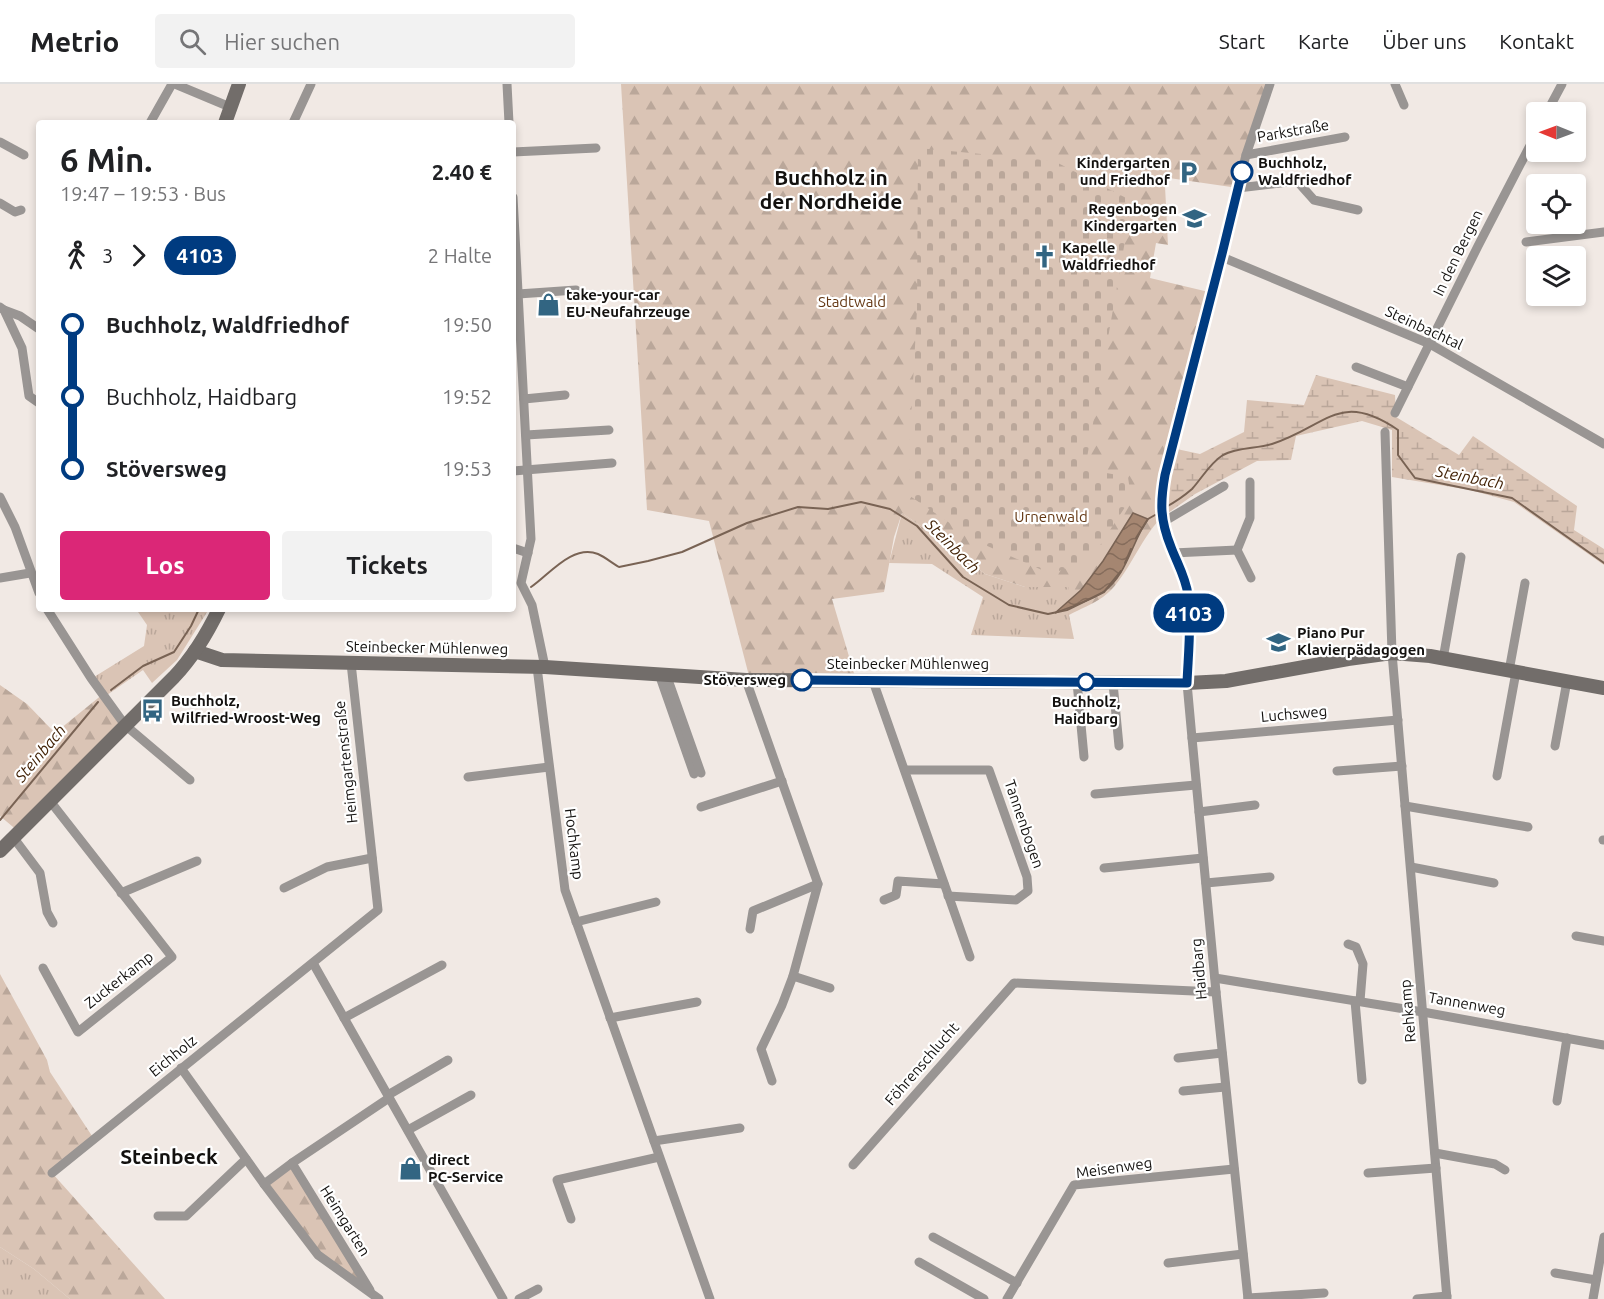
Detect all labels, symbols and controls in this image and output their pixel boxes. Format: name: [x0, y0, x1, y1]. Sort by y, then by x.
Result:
search box: [155, 14, 575, 68]
icon: search: [176, 25, 209, 58]
text: Metrio: [30, 26, 119, 57]
text: Hier suchen: [224, 29, 340, 54]
text: Start: [1219, 29, 1265, 53]
text: Karte: [1298, 29, 1349, 53]
text: Über uns: [1382, 29, 1466, 53]
text: Kontakt: [1499, 29, 1574, 53]
north arrow: [1526, 102, 1586, 162]
map controls: [1526, 102, 1586, 306]
street label: Parkstraße: [1256, 116, 1330, 145]
text: 6 Min.: [60, 141, 152, 178]
place label: Kindergarten und Friedhof: [1076, 154, 1171, 188]
place label: Buchholz, Waldfriedhof: [1258, 154, 1352, 188]
text: 2.40 €: [432, 159, 492, 184]
parking icon: Kindergarten und Friedhof: [1175, 159, 1201, 185]
marker: Buchholz, Waldfriedhof: [1231, 161, 1253, 183]
district label: Buchholz in der Nordheide: [760, 165, 902, 213]
button: locate: [1526, 174, 1586, 234]
text: 19:47 – 19:53 · Bus: [60, 182, 226, 205]
place label: Regenbogen Kindergarten: [1083, 200, 1177, 234]
school or university icon: Regenbogen Kindergarten: [1182, 205, 1208, 231]
street label: In den Bergen: [1429, 207, 1486, 299]
icon: walk: [60, 239, 93, 272]
icon: forward: [122, 239, 155, 272]
place label: Kapelle Waldfriedhof: [1062, 239, 1156, 273]
text: 4103: [176, 243, 224, 267]
text: 3: [102, 244, 113, 267]
text: 2 Halte: [428, 244, 492, 267]
church icon: Kapelle Waldfriedhof: [1031, 244, 1057, 270]
button: layers: [1526, 246, 1586, 306]
place label: take-your-car EU-Neufahrzeuge: [566, 286, 690, 320]
shop icon: take-your-car EU-Neufahrzeuge: [535, 291, 561, 317]
park label: Stadtwald: [818, 293, 886, 310]
street label: Steinbachtal: [1383, 302, 1466, 353]
text: Buchholz, Waldfriedhof: [106, 312, 349, 337]
text: 19:50: [442, 313, 492, 336]
text: Buchholz, Haidbarg: [106, 384, 297, 409]
text: 19:52: [442, 385, 492, 408]
text: Stöversweg: [106, 456, 227, 481]
text: 19:53: [442, 457, 492, 480]
water label: Steinbach: [1433, 461, 1506, 492]
park label: Urnenwald: [1014, 508, 1088, 525]
water label: Steinbach: [922, 515, 984, 577]
button: Los: [60, 531, 270, 600]
button: Tickets: [282, 531, 492, 600]
line badge: 4103: [1147, 594, 1231, 632]
text: 4103: [1165, 601, 1213, 625]
place label: Piano Pur Klavierpädagogen: [1297, 624, 1425, 658]
school or university icon: Piano Pur Klavierpädagogen: [1266, 629, 1292, 655]
street label: Steinbecker Mühlenweg: [346, 638, 508, 657]
street label: Steinbecker Mühlenweg: [827, 655, 989, 672]
marker: Stöversweg: [791, 669, 813, 691]
place label: Stöversweg: [704, 671, 786, 688]
marker: Buchholz, Haidbarg: [1077, 673, 1095, 691]
place label: Buchholz, Wilfried-Wroost-Weg: [171, 692, 321, 726]
place label: Buchholz, Haidbarg: [1052, 693, 1121, 727]
bus stop icon: Buchholz, Wilfried-Wroost-Weg: [140, 697, 166, 723]
street label: Heimgartenstraße: [331, 700, 360, 824]
street label: Luchsweg: [1260, 702, 1328, 725]
water label: Steinbach: [10, 721, 69, 786]
street label: Tannenbogen: [1001, 777, 1048, 870]
street label: Hochkamp: [562, 807, 587, 881]
street label: Haidbarg: [1187, 938, 1210, 1000]
street label: Zuckerkamp: [81, 948, 156, 1012]
street label: Rehkamp: [1396, 979, 1419, 1043]
street label: Tannenweg: [1427, 988, 1507, 1019]
street label: Föhrenschlucht: [881, 1019, 962, 1108]
street label: Eichholz: [146, 1031, 200, 1080]
district label: Steinbeck: [120, 1144, 218, 1168]
place label: direct PC-Service: [428, 1151, 503, 1185]
street label: Meisenweg: [1075, 1154, 1153, 1181]
shop icon: direct PC-Service: [397, 1156, 423, 1182]
street label: Heimgarten: [317, 1182, 374, 1259]

